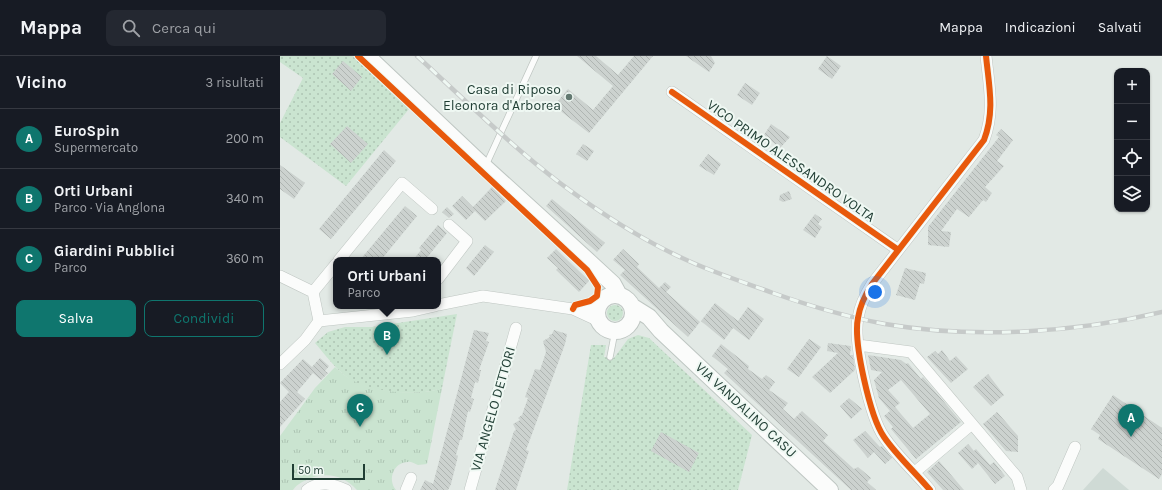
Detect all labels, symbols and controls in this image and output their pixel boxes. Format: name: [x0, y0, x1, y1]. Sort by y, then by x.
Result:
search box: [106, 10, 386, 46]
text: Mappa: [20, 17, 82, 39]
icon: search: [120, 17, 142, 39]
text: Cerca qui: [152, 19, 216, 37]
text: Mappa: [939, 19, 983, 36]
text: Indicazioni: [1005, 19, 1076, 36]
text: Salvati: [1098, 19, 1142, 36]
map controls: [1114, 68, 1150, 212]
button: +: [1114, 68, 1150, 104]
text: Vicino: [16, 72, 67, 92]
text: 3 risultati: [206, 75, 264, 90]
place label: Casa di Riposo Eleonora d'Arborea: [443, 81, 561, 114]
marker: Casa di Riposo Eleonora d'Arborea: [564, 92, 574, 102]
street label: VICO PRIMO ALESSANDRO VOLTA: [704, 96, 878, 226]
button: −: [1114, 104, 1150, 140]
text: EuroSpin: [54, 122, 120, 140]
text: A: [25, 131, 33, 146]
text: 200 m: [226, 131, 264, 146]
text: Supermercato: [54, 140, 138, 155]
button: locate: [1114, 140, 1150, 176]
button: layers: [1114, 176, 1150, 212]
text: Orti Urbani: [54, 182, 133, 200]
text: B: [25, 191, 33, 206]
text: 340 m: [226, 191, 264, 206]
text: Parco · Via Anglona: [54, 200, 165, 215]
text: Giardini Pubblici: [54, 242, 175, 260]
text: C: [25, 251, 33, 266]
text: 360 m: [226, 251, 264, 266]
popup: [333, 257, 441, 309]
text: Parco: [54, 260, 87, 275]
text: Orti Urbani: [347, 267, 427, 285]
your location: [865, 282, 885, 302]
text: Parco: [347, 285, 380, 300]
button: Salva: [16, 300, 136, 337]
button: Condividi: [144, 300, 264, 337]
pin: B: [374, 322, 400, 355]
street label: VIA ANGELO DETTORI: [467, 345, 519, 473]
street label: VIA VANDALINO CASU: [692, 359, 800, 461]
pin: C: [347, 394, 373, 427]
pin: A: [1118, 404, 1144, 437]
scale bar: [292, 462, 365, 481]
text: 50 m: [298, 464, 324, 477]

